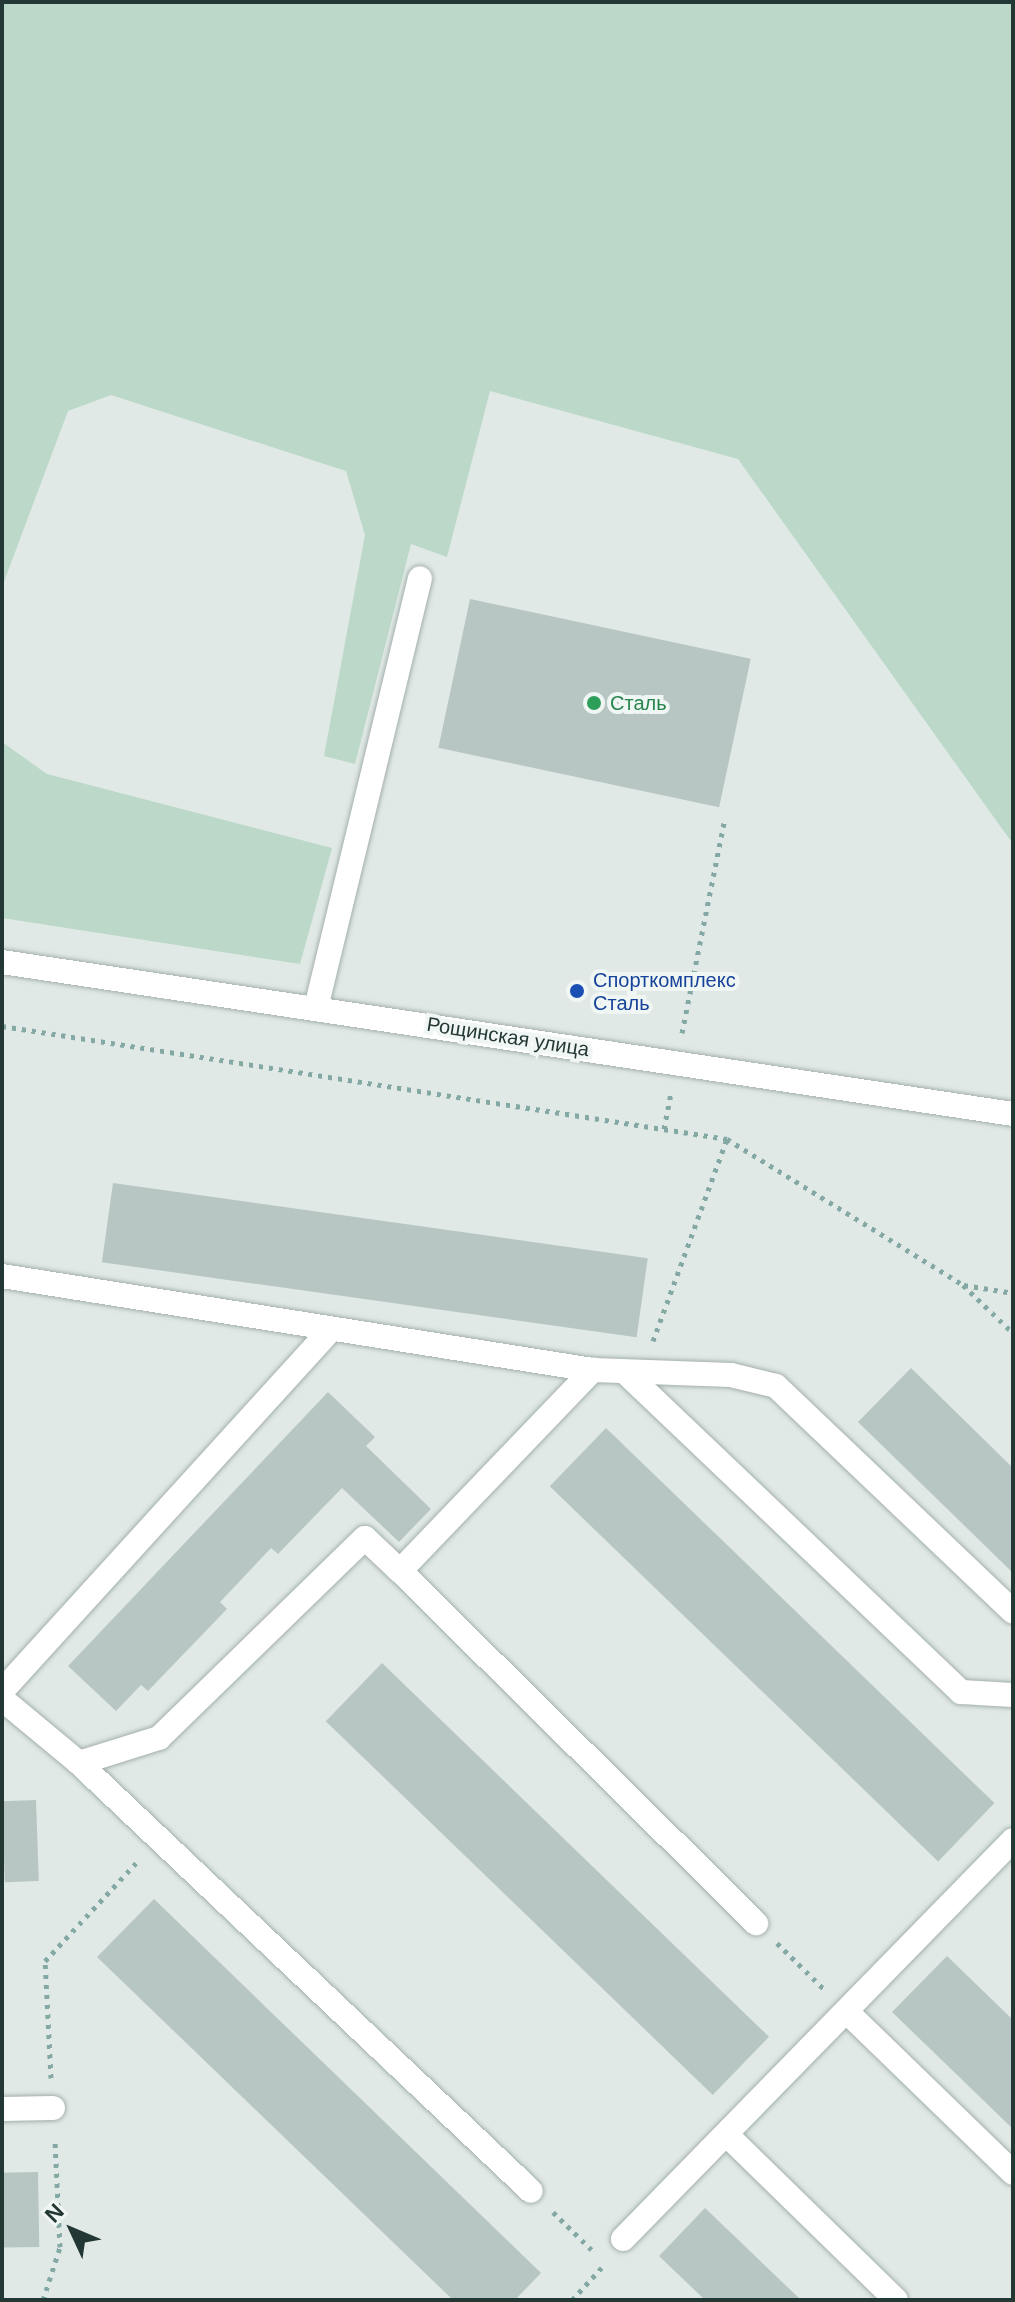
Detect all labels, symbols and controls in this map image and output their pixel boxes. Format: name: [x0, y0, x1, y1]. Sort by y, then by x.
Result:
place label: Сталь: [610, 691, 667, 715]
marker: Сталь: [585, 694, 603, 712]
place label: Спорткомплекс Сталь: [593, 968, 736, 1015]
marker: Спорткомплекс Сталь: [568, 982, 586, 1000]
street label: Рощинская улица: [425, 1012, 591, 1062]
north arrow: [32, 2190, 112, 2270]
text: N: [40, 2199, 69, 2227]

